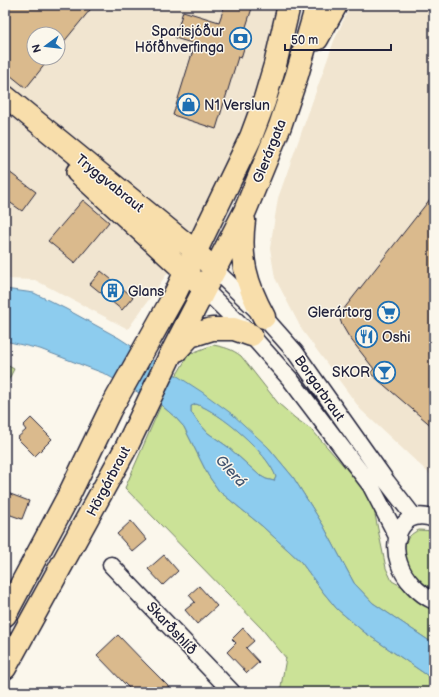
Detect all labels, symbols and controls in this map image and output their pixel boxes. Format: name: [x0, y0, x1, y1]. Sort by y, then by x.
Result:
place label: Sparisjóður Höfðhverfinga: [135, 23, 225, 56]
north arrow: [26, 26, 66, 66]
bank icon: Sparisjóður Höfðhverfinga: [227, 26, 253, 52]
scale bar: [285, 26, 391, 52]
text: 50 m: [291, 33, 318, 48]
text: N: [29, 43, 44, 54]
shop icon: N1 Verslun: [176, 92, 202, 118]
place label: N1 Verslun: [204, 97, 270, 114]
street label: Glerárgata: [249, 117, 290, 185]
street label: Tryggvabraut: [72, 151, 148, 216]
building icon: Glans: [99, 278, 125, 304]
place label: Glans: [128, 283, 164, 300]
supermarket icon: Glerártorg: [375, 299, 401, 325]
place label: Glerártorg: [308, 304, 372, 321]
restaurant icon: Oshi: [353, 324, 379, 350]
place label: Oshi: [382, 329, 411, 346]
street label: Borgarbraut: [291, 352, 349, 425]
bar icon: SKOR: [372, 359, 398, 385]
place label: SKOR: [332, 364, 370, 381]
street label: Hörgárbraut: [83, 443, 134, 519]
water label: Glerá: [211, 451, 250, 491]
street label: Skarðshlíð: [143, 598, 200, 658]

